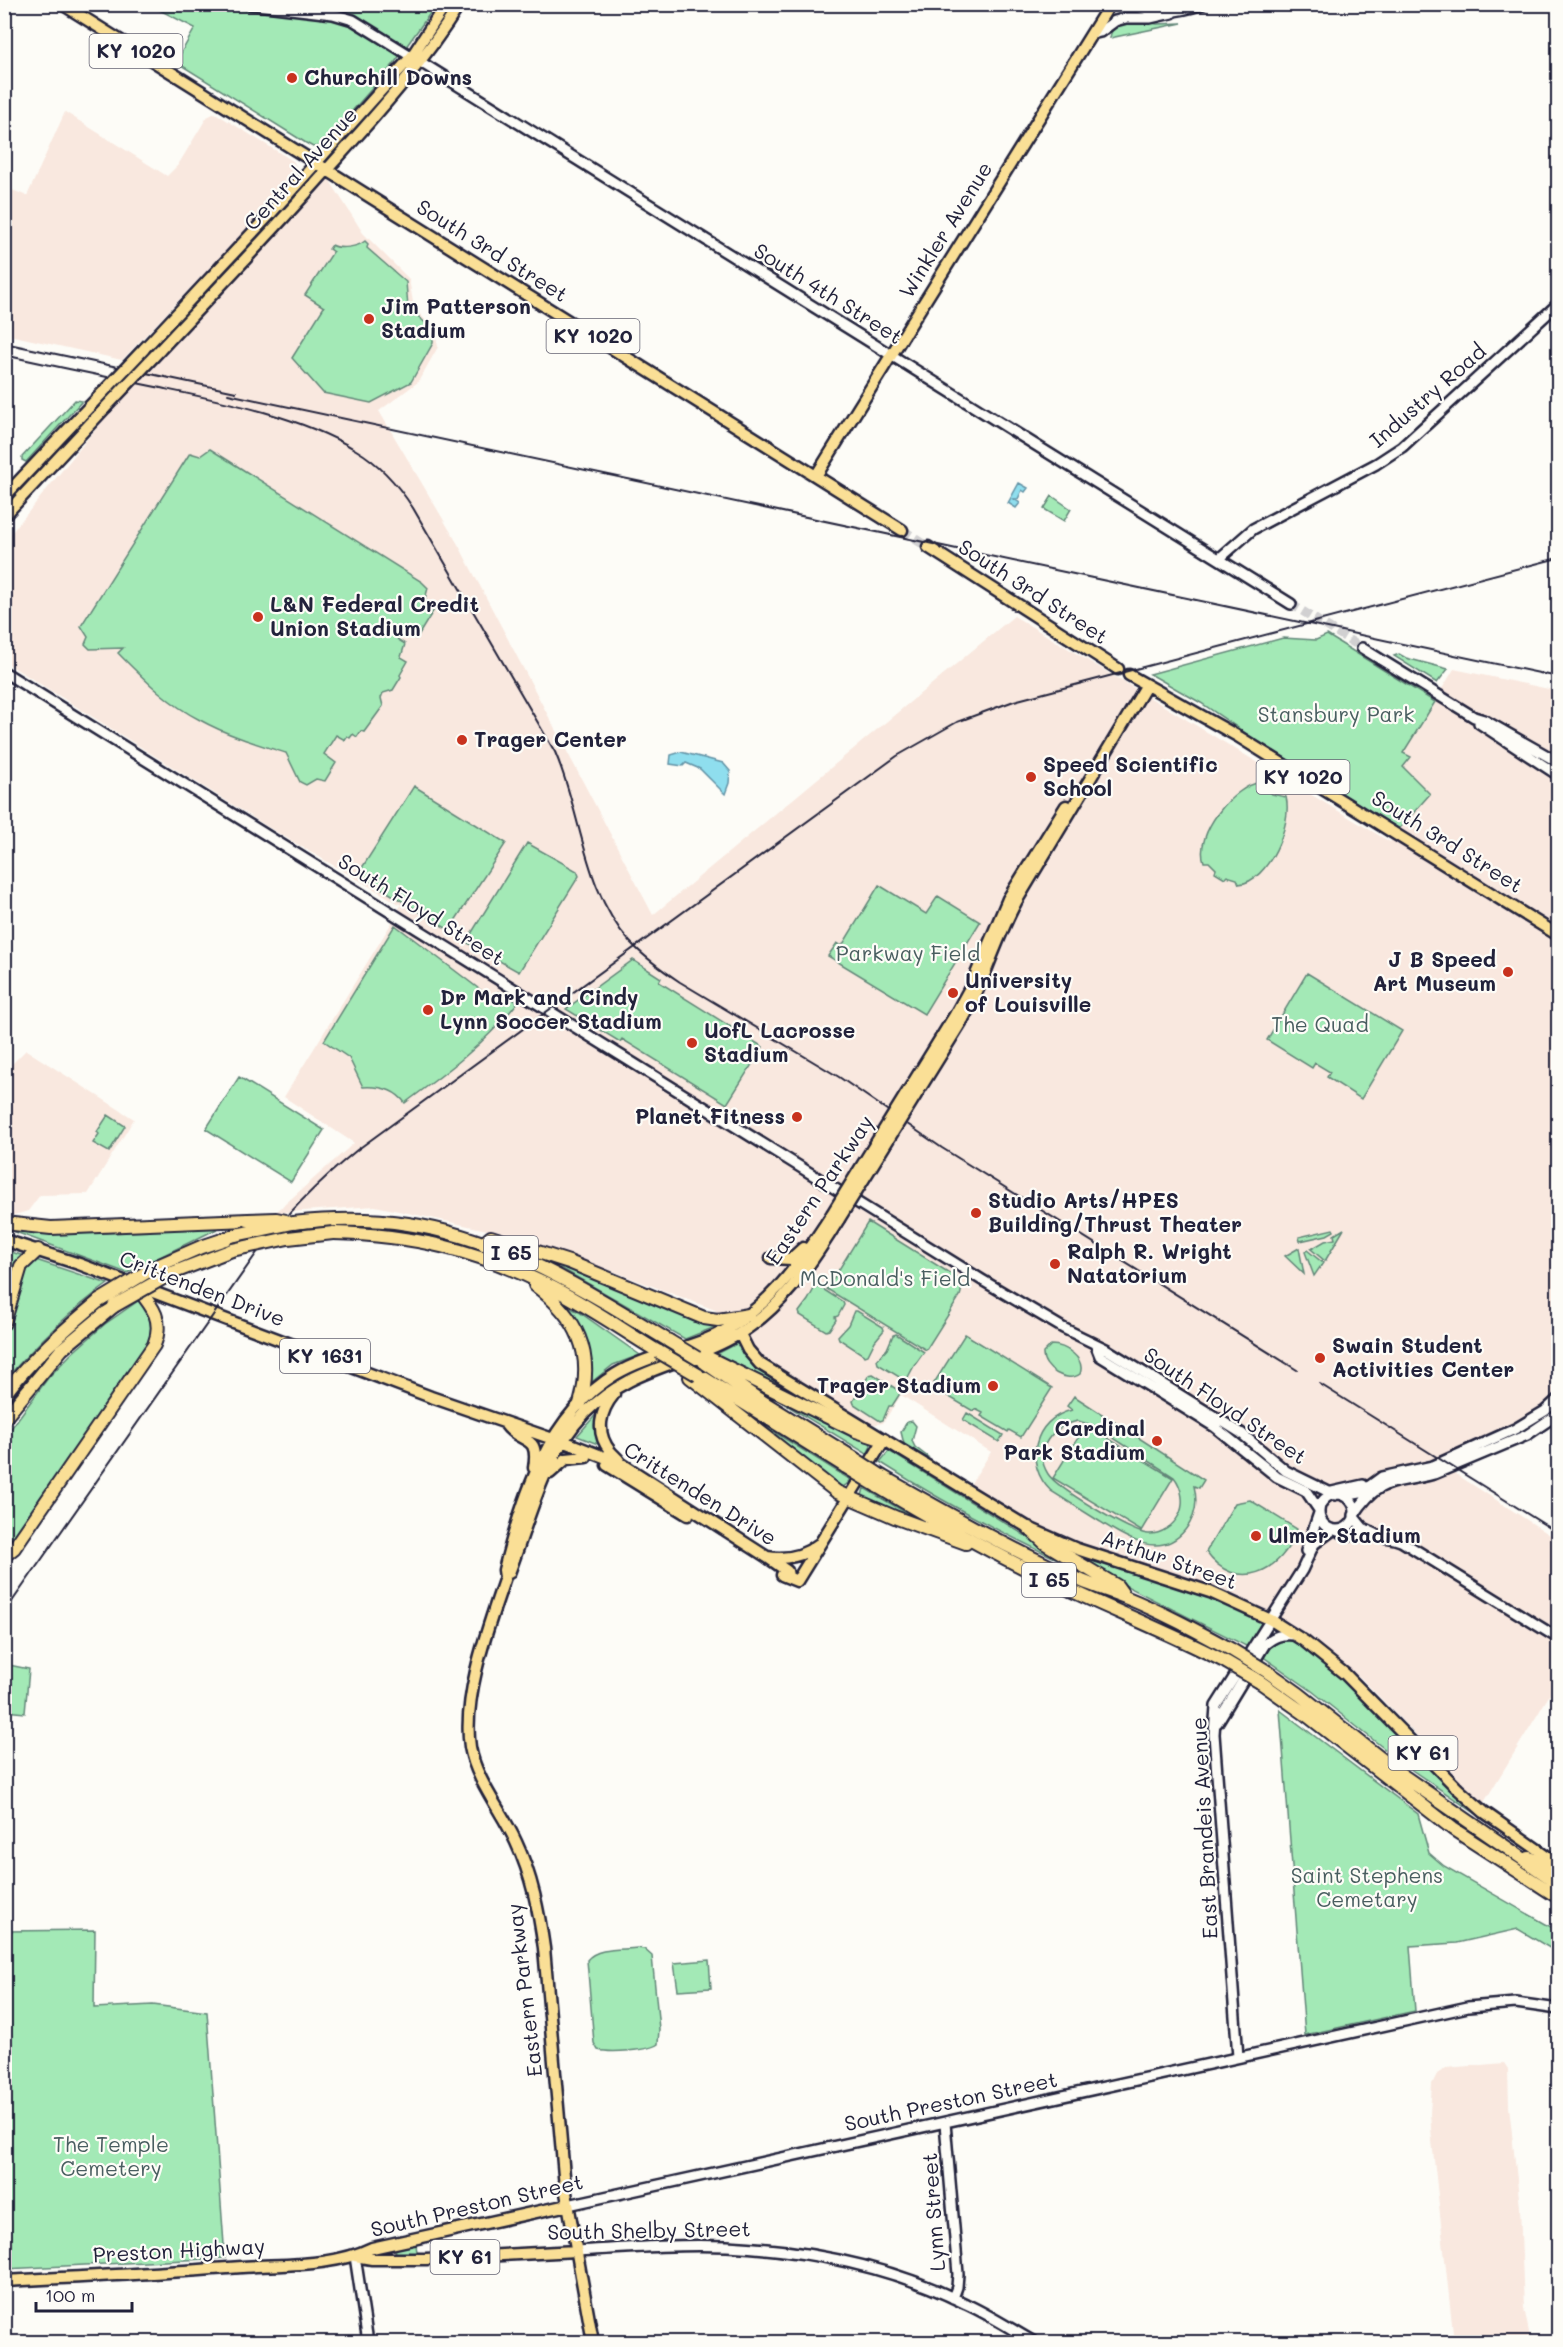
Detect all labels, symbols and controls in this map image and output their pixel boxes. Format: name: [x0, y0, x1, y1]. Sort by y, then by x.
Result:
road number: KY 1020: [90, 34, 182, 68]
place label: Churchill Downs: [304, 63, 472, 90]
marker: Churchill Downs: [285, 71, 299, 85]
street label: Central Avenue: [237, 101, 362, 235]
street label: Winkler Avenue: [892, 156, 997, 302]
street label: South 3rd Street: [412, 192, 573, 307]
street label: South 4th Street: [749, 236, 908, 349]
place label: Jim Patterson Stadium: [381, 292, 531, 343]
marker: Jim Patterson Stadium: [362, 312, 376, 326]
road number: KY 1020: [546, 319, 640, 353]
street label: Industry Road: [1363, 337, 1491, 453]
street label: South 3rd Street: [954, 532, 1114, 649]
place label: L&N Federal Credit Union Stadium: [270, 590, 479, 641]
marker: L&N Federal Credit Union Stadium: [251, 610, 265, 624]
park label: Stansbury Park: [1258, 700, 1414, 727]
place label: Trager Center: [474, 725, 627, 752]
marker: Trager Center: [455, 733, 469, 747]
place label: Speed Scientific School: [1043, 750, 1218, 801]
road number: KY 1020: [1256, 760, 1350, 794]
marker: Speed Scientific School: [1024, 770, 1038, 784]
street label: South 3rd Street: [1367, 783, 1528, 898]
street label: South Floyd Street: [334, 847, 510, 971]
park label: Parkway Field: [836, 939, 980, 966]
place label: J B Speed Art Museum: [1373, 945, 1496, 996]
marker: J B Speed Art Museum: [1501, 965, 1515, 979]
place label: University of Louisville: [965, 966, 1091, 1017]
place label: Dr Mark and Cindy Lynn Soccer Stadium: [440, 983, 662, 1035]
marker: University of Louisville: [946, 986, 960, 1000]
marker: Dr Mark and Cindy Lynn Soccer Stadium: [421, 1003, 435, 1017]
park label: The Quad: [1271, 1010, 1369, 1037]
place label: UofL Lacrosse Stadium: [704, 1016, 855, 1067]
marker: UofL Lacrosse Stadium: [685, 1036, 699, 1050]
place label: Planet Fitness: [635, 1102, 785, 1129]
street label: Eastern Parkway: [759, 1109, 879, 1269]
marker: Planet Fitness: [790, 1110, 804, 1124]
place label: Studio Arts/HPES Building/Thrust Theater: [988, 1186, 1242, 1237]
marker: Studio Arts/HPES Building/Thrust Theater: [969, 1206, 983, 1220]
road number: I 65: [484, 1236, 538, 1270]
place label: Ralph R. Wright Natatorium: [1067, 1237, 1232, 1288]
street label: Crittenden Drive: [116, 1244, 289, 1332]
marker: Ralph R. Wright Natatorium: [1048, 1257, 1062, 1271]
park label: McDonald's Field: [800, 1264, 970, 1291]
place label: Swain Student Activities Center: [1332, 1331, 1514, 1382]
road number: KY 1631: [280, 1339, 370, 1373]
street label: South Floyd Street: [1139, 1340, 1313, 1469]
marker: Swain Student Activities Center: [1313, 1351, 1327, 1365]
place label: Trager Stadium: [817, 1371, 981, 1398]
marker: Trager Stadium: [986, 1379, 1000, 1393]
place label: Cardinal Park Stadium: [1003, 1414, 1145, 1465]
marker: Cardinal Park Stadium: [1150, 1434, 1164, 1448]
street label: Crittenden Drive: [619, 1435, 782, 1551]
place label: Ulmer Stadium: [1268, 1521, 1421, 1548]
street label: Arthur Street: [1098, 1523, 1241, 1594]
marker: Ulmer Stadium: [1249, 1529, 1263, 1543]
road number: I 65: [1022, 1563, 1076, 1597]
street label: East Brandeis Avenue: [1184, 1717, 1223, 1940]
road number: KY 61: [1388, 1736, 1458, 1770]
park label: Saint Stephens Cemetary: [1291, 1861, 1443, 1912]
street label: Eastern Parkway: [499, 1902, 548, 2078]
street label: South Preston Street: [842, 2065, 1060, 2136]
park label: The Temple Cemetery: [53, 2130, 169, 2181]
street label: Lynn Street: [915, 2152, 950, 2272]
street label: South Preston Street: [368, 2167, 585, 2242]
street label: South Shelby Street: [547, 2214, 751, 2245]
street label: Preston Highway: [92, 2232, 266, 2267]
road number: KY 61: [430, 2240, 500, 2274]
scale bar: [36, 2275, 132, 2313]
text: 100 m: [45, 2283, 95, 2307]

